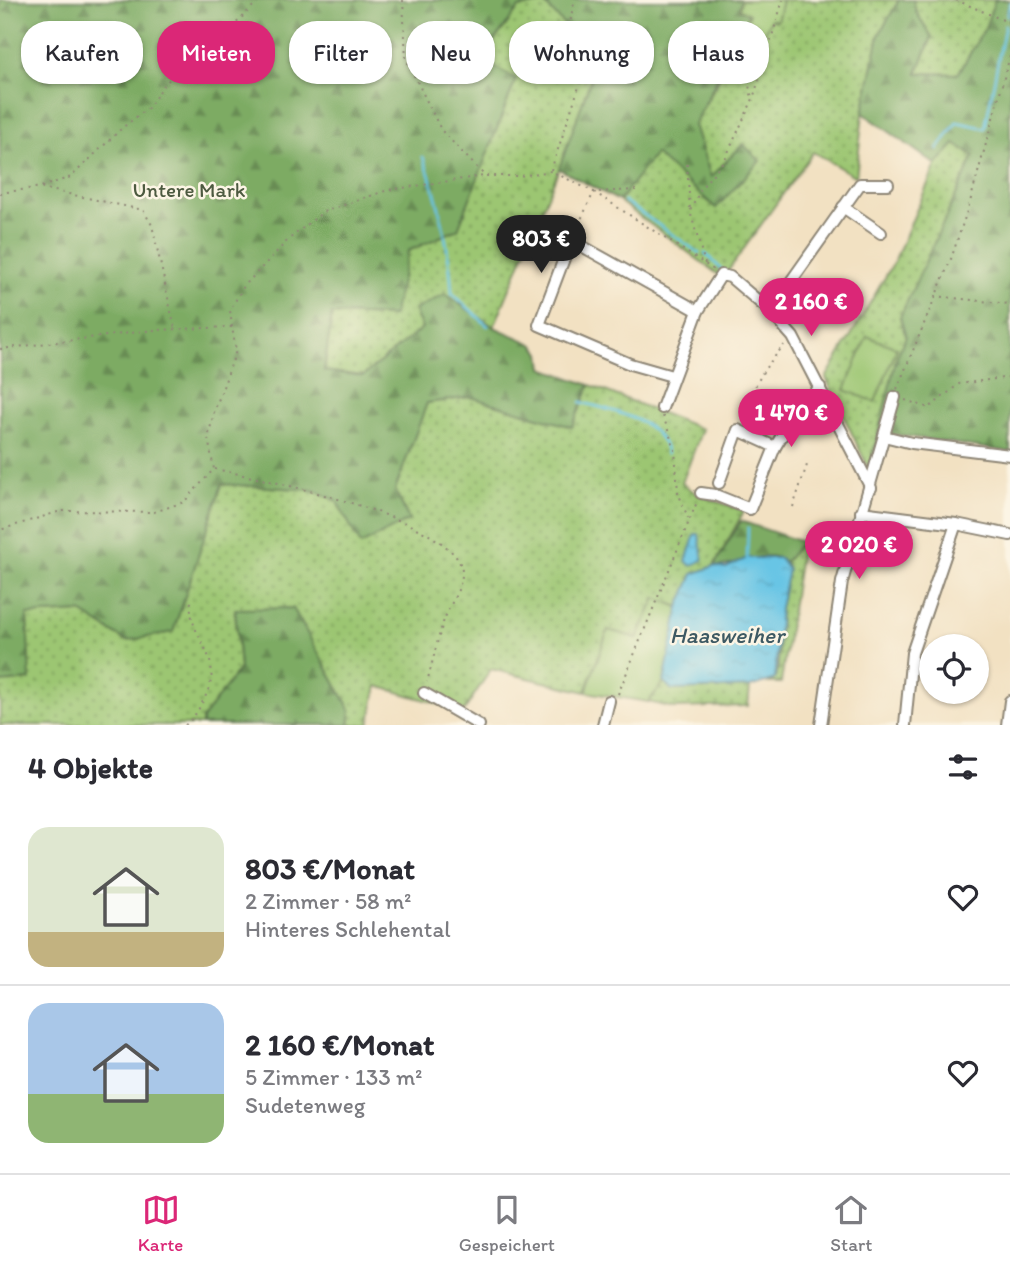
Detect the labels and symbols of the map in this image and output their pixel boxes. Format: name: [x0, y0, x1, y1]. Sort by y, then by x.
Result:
park label: Untere Mark: [132, 177, 246, 202]
pin: 803 €: [492, 216, 590, 275]
pin: 2 160 €: [746, 278, 876, 338]
pin: 1 470 €: [726, 390, 856, 449]
pin: 2 020 €: [794, 522, 924, 581]
water label: Haasweiher: [670, 621, 787, 649]

